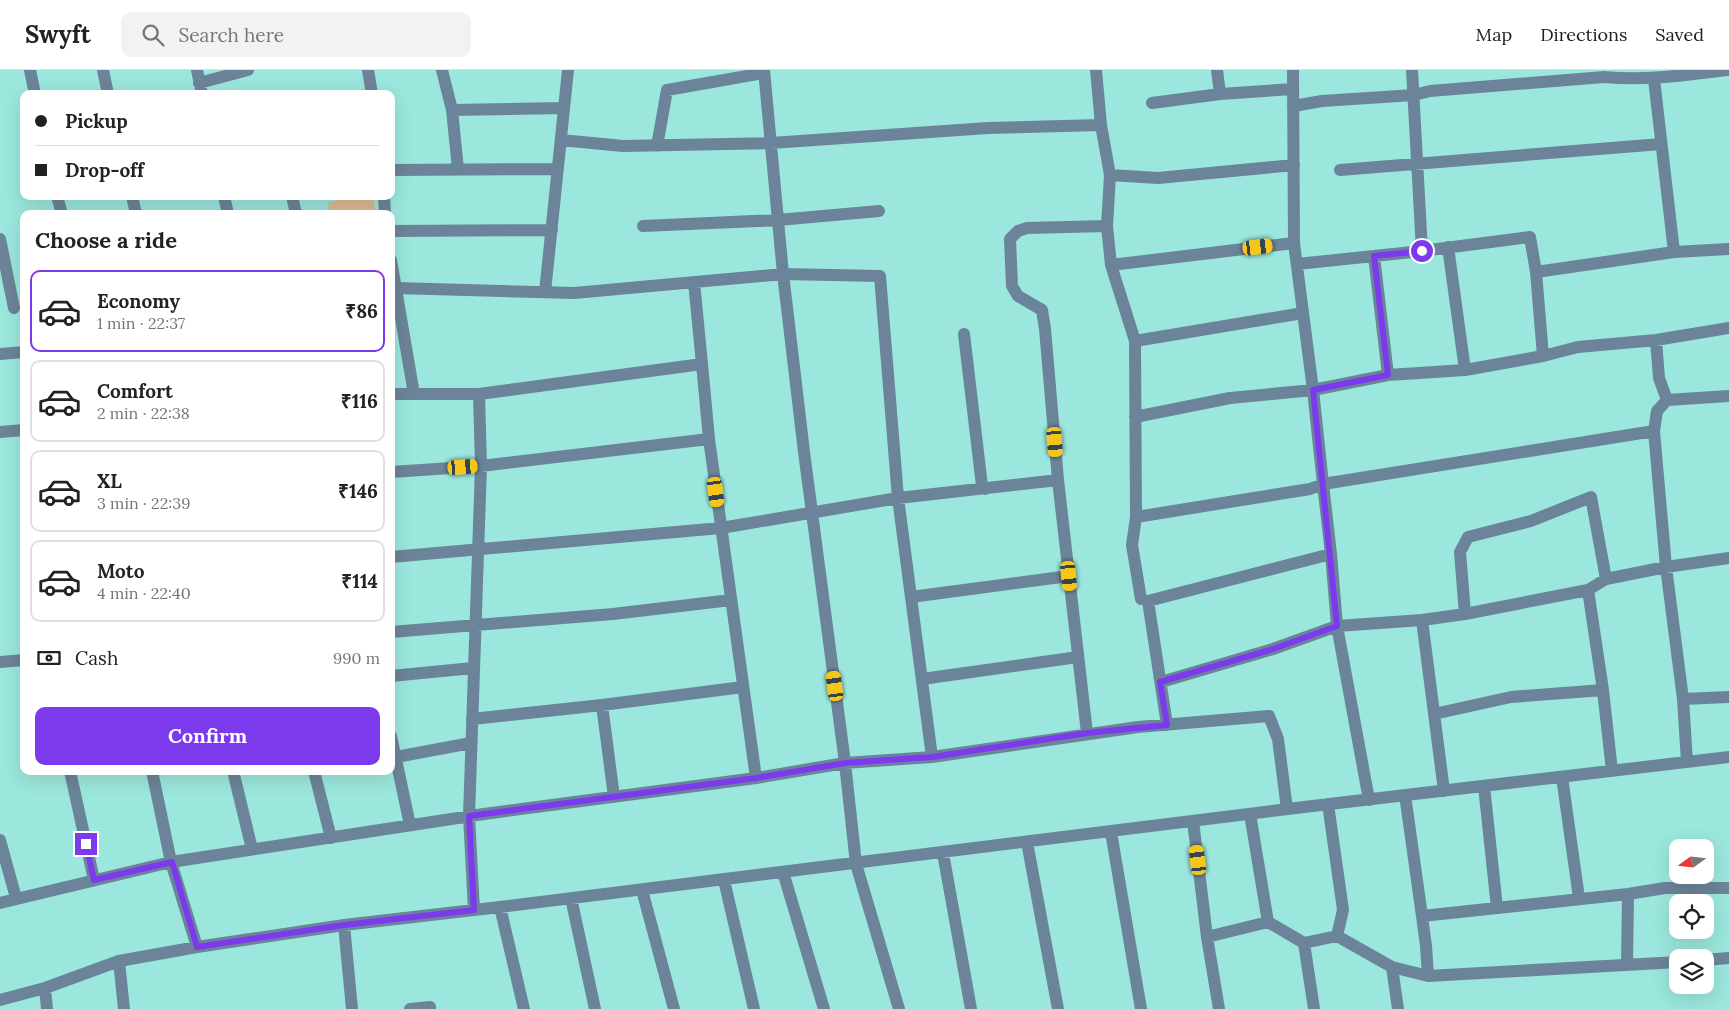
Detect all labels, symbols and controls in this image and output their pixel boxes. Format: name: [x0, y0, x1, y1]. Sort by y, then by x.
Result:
search box: [121, 12, 471, 57]
text: Swyft: [25, 19, 91, 50]
icon: search: [139, 21, 167, 49]
text: Search here: [179, 23, 284, 47]
text: Map: [1476, 23, 1512, 46]
text: Directions: [1540, 23, 1627, 46]
text: Saved: [1655, 23, 1704, 46]
text: Pickup: [65, 109, 128, 133]
text: Drop-off: [65, 158, 144, 182]
text: Choose a ride: [35, 226, 177, 254]
car: [1242, 238, 1273, 256]
route start: [1411, 240, 1433, 262]
icon: car: [37, 289, 82, 334]
text: Economy: [97, 289, 180, 313]
text: ₹86: [345, 299, 378, 323]
text: 1 min · 22:37: [97, 313, 185, 333]
icon: car: [37, 379, 82, 424]
text: Comfort: [97, 379, 173, 403]
text: ₹116: [341, 389, 378, 413]
text: 2 min · 22:38: [97, 403, 190, 423]
car: [1046, 426, 1063, 458]
car: [447, 458, 478, 476]
icon: car: [37, 469, 82, 514]
text: XL: [97, 469, 122, 493]
car: [706, 476, 725, 508]
text: ₹146: [338, 479, 378, 503]
text: 3 min · 22:39: [97, 493, 190, 513]
icon: car: [37, 559, 82, 604]
text: Moto: [97, 559, 144, 583]
car: [1059, 560, 1078, 592]
text: ₹114: [341, 569, 378, 593]
text: 4 min · 22:40: [97, 583, 191, 603]
icon: cash: [35, 644, 63, 672]
text: Cash: [75, 646, 118, 670]
text: 990 m: [333, 648, 380, 668]
car: [825, 670, 844, 702]
button: Confirm: [35, 707, 380, 765]
route end: [75, 833, 97, 855]
north arrow: [1669, 839, 1714, 884]
map controls: [1669, 839, 1714, 994]
car: [1188, 844, 1207, 876]
button: locate: [1669, 894, 1714, 939]
button: layers: [1669, 949, 1714, 994]

